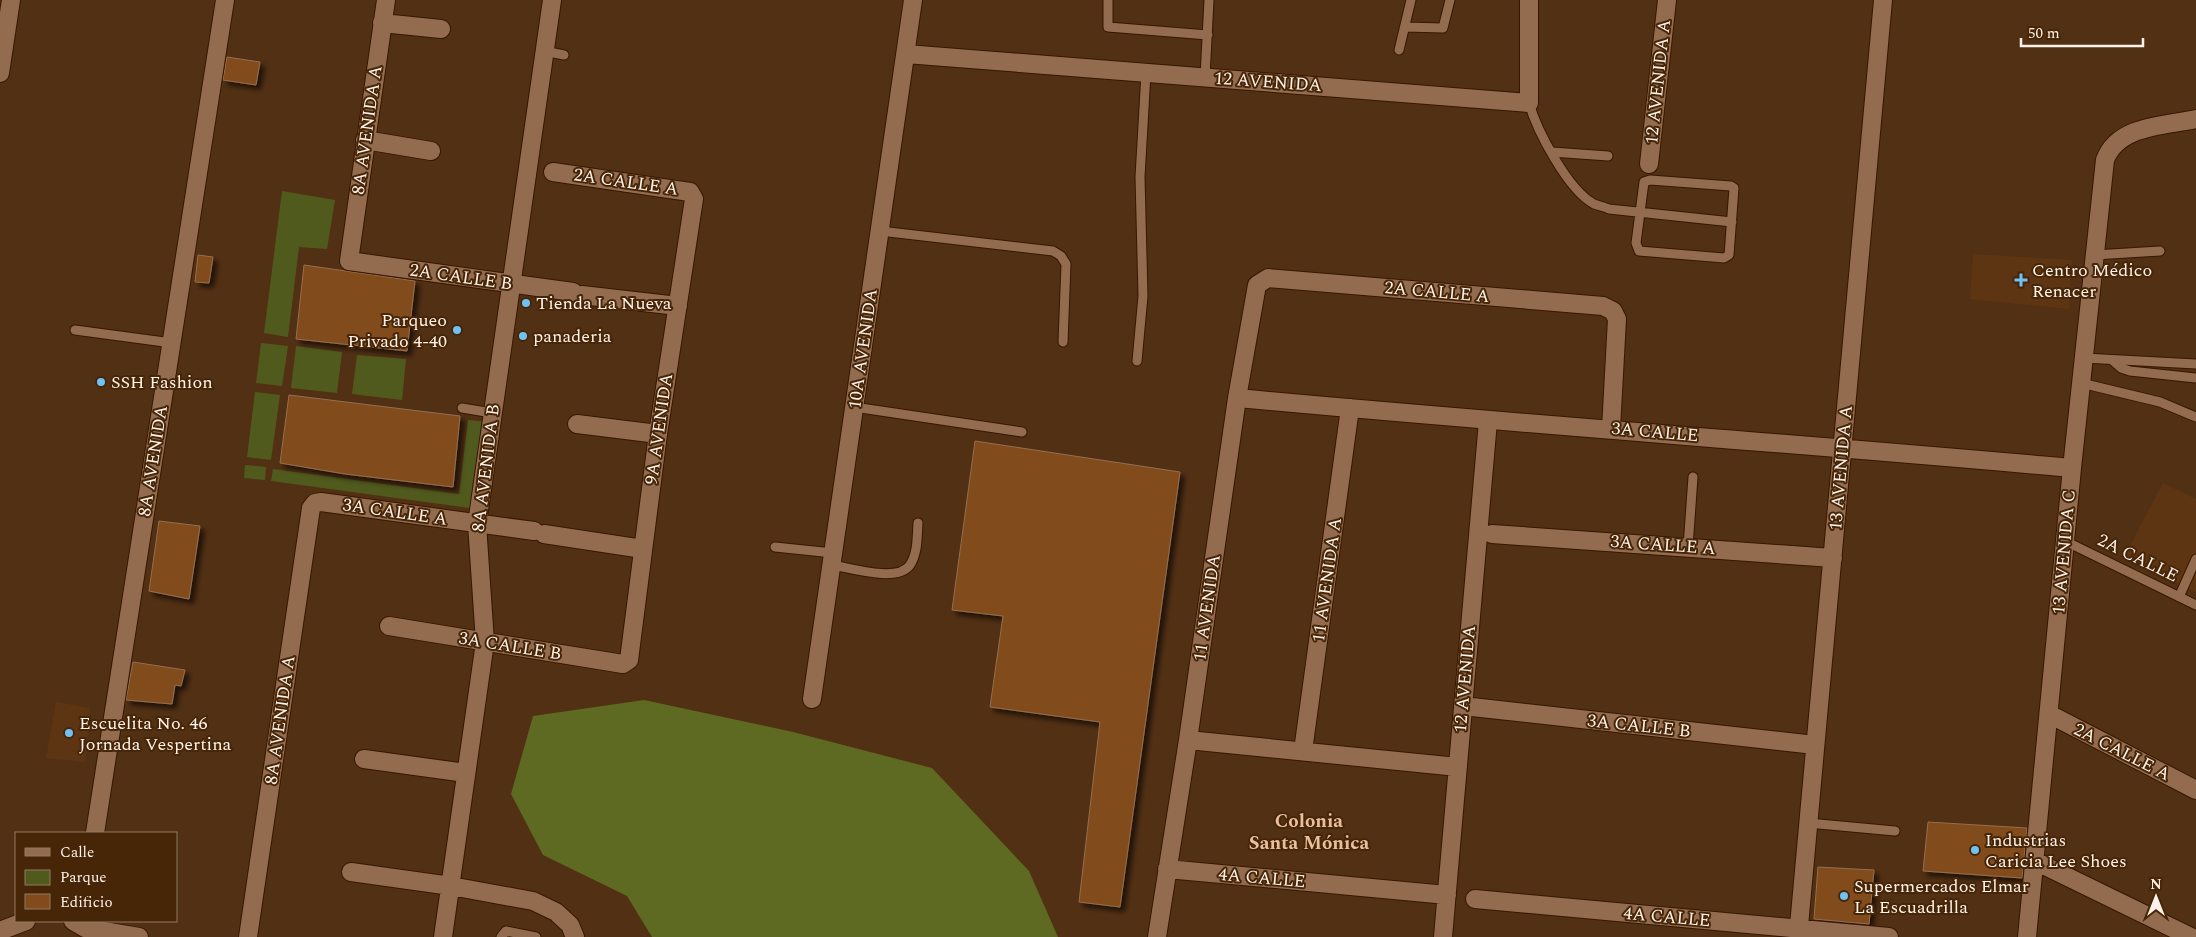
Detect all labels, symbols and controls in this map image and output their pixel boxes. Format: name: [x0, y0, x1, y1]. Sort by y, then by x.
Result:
scale bar: [2021, 15, 2144, 47]
street label: 12 AVENIDA A: [1638, 18, 1678, 146]
text: 50 m: [2028, 22, 2060, 45]
street label: 8A AVENIDA A: [345, 64, 389, 196]
street label: 12 AVENIDA: [1213, 65, 1323, 99]
street label: 2A CALLE A: [572, 161, 680, 203]
street label: 2A CALLE B: [408, 256, 514, 298]
place label: Centro Médico Renacer: [2032, 257, 2152, 305]
marker: Centro Médico Renacer: [2014, 273, 2028, 287]
street label: 2A CALLE A: [1383, 274, 1491, 310]
street label: 10A AVENIDA: [841, 287, 885, 411]
place label: Tienda La Nueva: [536, 290, 672, 317]
marker: Tienda La Nueva: [520, 297, 532, 309]
place label: Parqueo Privado 4-40: [347, 307, 447, 355]
place label: panaderia: [533, 323, 612, 350]
marker: Parqueo Privado 4-40: [451, 324, 463, 336]
marker: panaderia: [517, 330, 529, 342]
place label: SSH Fashion: [111, 369, 213, 396]
street label: 9A AVENIDA: [638, 372, 680, 486]
marker: SSH Fashion: [95, 376, 107, 388]
street label: 8A AVENIDA: [131, 403, 175, 519]
street label: 8A AVENIDA B: [465, 403, 507, 533]
street label: 13 AVENIDA A: [1822, 404, 1860, 532]
street label: 3A CALLE: [1610, 415, 1700, 449]
street label: 13 AVENIDA C: [2045, 488, 2083, 616]
street label: 3A CALLE A: [341, 491, 449, 533]
street label: 11 AVENIDA A: [1305, 516, 1349, 644]
street label: 2A CALLE: [2093, 527, 2183, 589]
street label: 3A CALLE A: [1610, 528, 1716, 562]
street label: 11 AVENIDA: [1186, 553, 1228, 663]
street label: 12 AVENIDA: [1447, 624, 1483, 734]
street label: 3A CALLE B: [457, 625, 563, 667]
street label: 8A AVENIDA A: [258, 654, 302, 786]
street label: 3A CALLE B: [1586, 707, 1692, 745]
place label: Escuelita No. 46 Jornada Vespertina: [79, 710, 232, 758]
street label: 2A CALLE A: [2069, 716, 2175, 788]
marker: Escuelita No. 46 Jornada Vespertina: [63, 727, 75, 739]
district label: Colonia Santa Mónica: [1249, 807, 1370, 858]
place label: Industrias Caricia Lee Shoes: [1985, 827, 2127, 875]
legend: [15, 832, 178, 922]
text: Calle: [60, 841, 94, 864]
marker: Industrias Caricia Lee Shoes: [1969, 844, 1981, 856]
street label: 4A CALLE: [1217, 861, 1307, 895]
text: Parque: [60, 866, 107, 889]
north arrow: [2131, 872, 2181, 922]
place label: Supermercados Elmar La Escuadrilla: [1854, 873, 2029, 921]
text: N: [2150, 874, 2162, 895]
marker: Supermercados Elmar La Escuadrilla: [1838, 890, 1850, 902]
text: Edificio: [60, 891, 113, 914]
street label: 4A CALLE: [1622, 900, 1712, 934]

